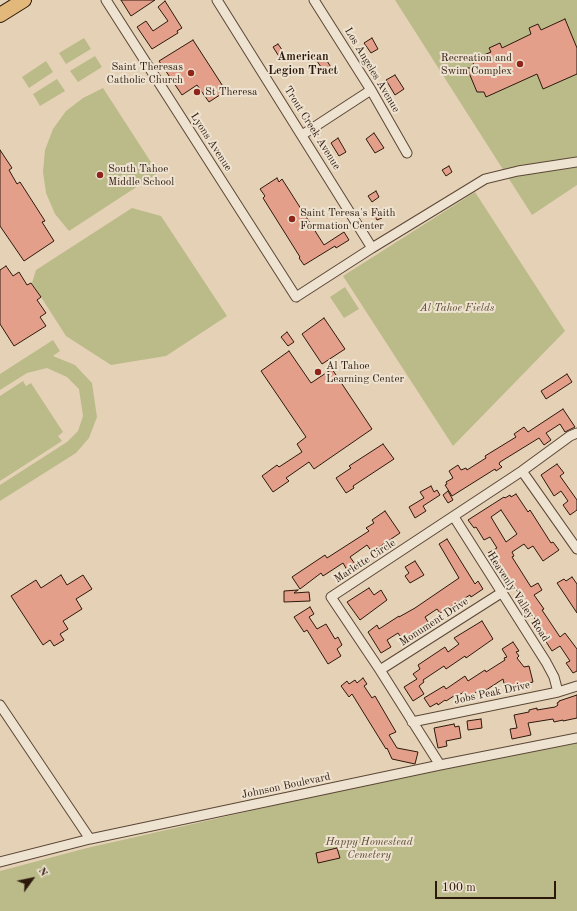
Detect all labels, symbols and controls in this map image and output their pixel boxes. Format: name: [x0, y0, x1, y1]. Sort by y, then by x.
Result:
street label: Los Angeles Avenue: [341, 25, 403, 115]
district label: American Legion Tract: [268, 50, 338, 78]
place label: Recreation and Swim Complex: [441, 51, 512, 77]
marker: Recreation and Swim Complex: [515, 59, 525, 69]
place label: Saint Theresas Catholic Church: [107, 60, 183, 86]
marker: Saint Theresas Catholic Church: [186, 68, 196, 78]
street label: Trout Creek Avenue: [281, 84, 343, 172]
place label: St Theresa: [205, 85, 257, 99]
marker: St Theresa: [192, 87, 202, 97]
street label: Lyons Avenue: [187, 110, 235, 174]
place label: South Tahoe Middle School: [108, 162, 174, 188]
marker: South Tahoe Middle School: [95, 170, 105, 180]
place label: Saint Teresa's Faith Formation Center: [300, 206, 396, 232]
marker: Saint Teresa's Faith Formation Center: [287, 214, 297, 224]
park label: Al Tahoe Fields: [420, 301, 494, 315]
place label: Al Tahoe Learning Center: [326, 359, 404, 385]
marker: Al Tahoe Learning Center: [313, 367, 323, 377]
street label: Marlette Circle: [332, 536, 398, 586]
street label: Heavenly Valley Road: [484, 550, 552, 644]
street label: Monument Drive: [397, 595, 471, 649]
street label: Jobs Peak Drive: [453, 678, 531, 708]
street label: Johnson Boulevard: [240, 770, 332, 802]
park label: Happy Homestead Cemetery: [326, 835, 412, 861]
north arrow: [12, 859, 52, 899]
text: N: [36, 866, 49, 879]
scale bar: [437, 873, 558, 899]
text: 100 m: [442, 882, 476, 894]

